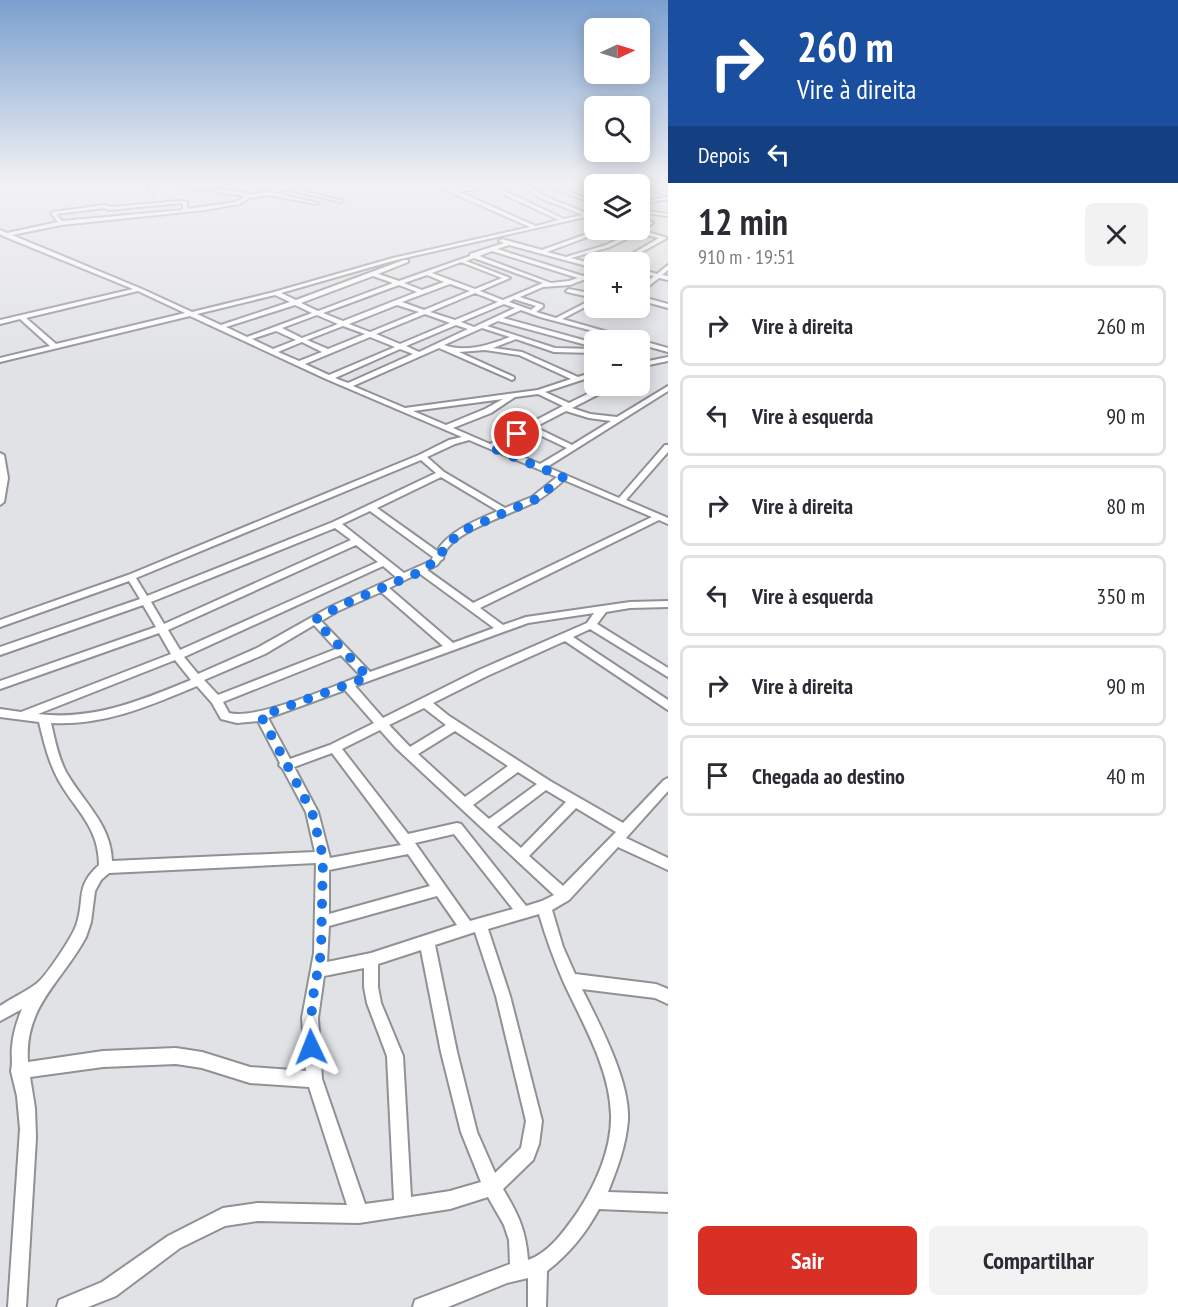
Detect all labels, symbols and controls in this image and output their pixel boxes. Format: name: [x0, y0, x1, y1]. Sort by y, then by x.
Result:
north arrow: [584, 18, 650, 84]
map controls: [584, 18, 650, 396]
text: 260 m: [797, 19, 894, 74]
icon: right: [698, 24, 776, 102]
text: Vire à direita: [797, 72, 916, 106]
button: search: [584, 96, 650, 162]
icon: left: [762, 138, 795, 171]
text: Depois: [698, 141, 750, 169]
button: layers: [584, 174, 650, 240]
text: 12 min: [698, 198, 788, 245]
button: close: [1085, 203, 1148, 266]
text: 910 m · 19:51: [698, 244, 795, 270]
button: +: [584, 252, 650, 318]
icon: right: [701, 309, 734, 342]
text: Vire à direita: [752, 312, 853, 340]
text: 260 m: [1096, 312, 1145, 340]
button: −: [584, 330, 650, 396]
icon: left: [701, 399, 734, 432]
text: Vire à esquerda: [752, 402, 873, 430]
text: 90 m: [1106, 402, 1145, 430]
pin: [491, 408, 542, 459]
icon: arrive: [500, 417, 533, 450]
icon: right: [701, 489, 734, 522]
text: Vire à direita: [752, 492, 853, 520]
text: 80 m: [1106, 492, 1145, 520]
icon: left: [701, 579, 734, 612]
text: Vire à esquerda: [752, 582, 873, 610]
text: 350 m: [1096, 582, 1145, 610]
icon: right: [701, 669, 734, 702]
text: Vire à direita: [752, 672, 853, 700]
text: 90 m: [1106, 672, 1145, 700]
icon: arrive: [701, 759, 734, 792]
text: Chegada ao destino: [752, 762, 905, 790]
text: 40 m: [1106, 762, 1145, 790]
position arrow: [279, 1015, 343, 1079]
button: Sair: [698, 1226, 917, 1295]
button: Compartilhar: [929, 1226, 1148, 1295]

